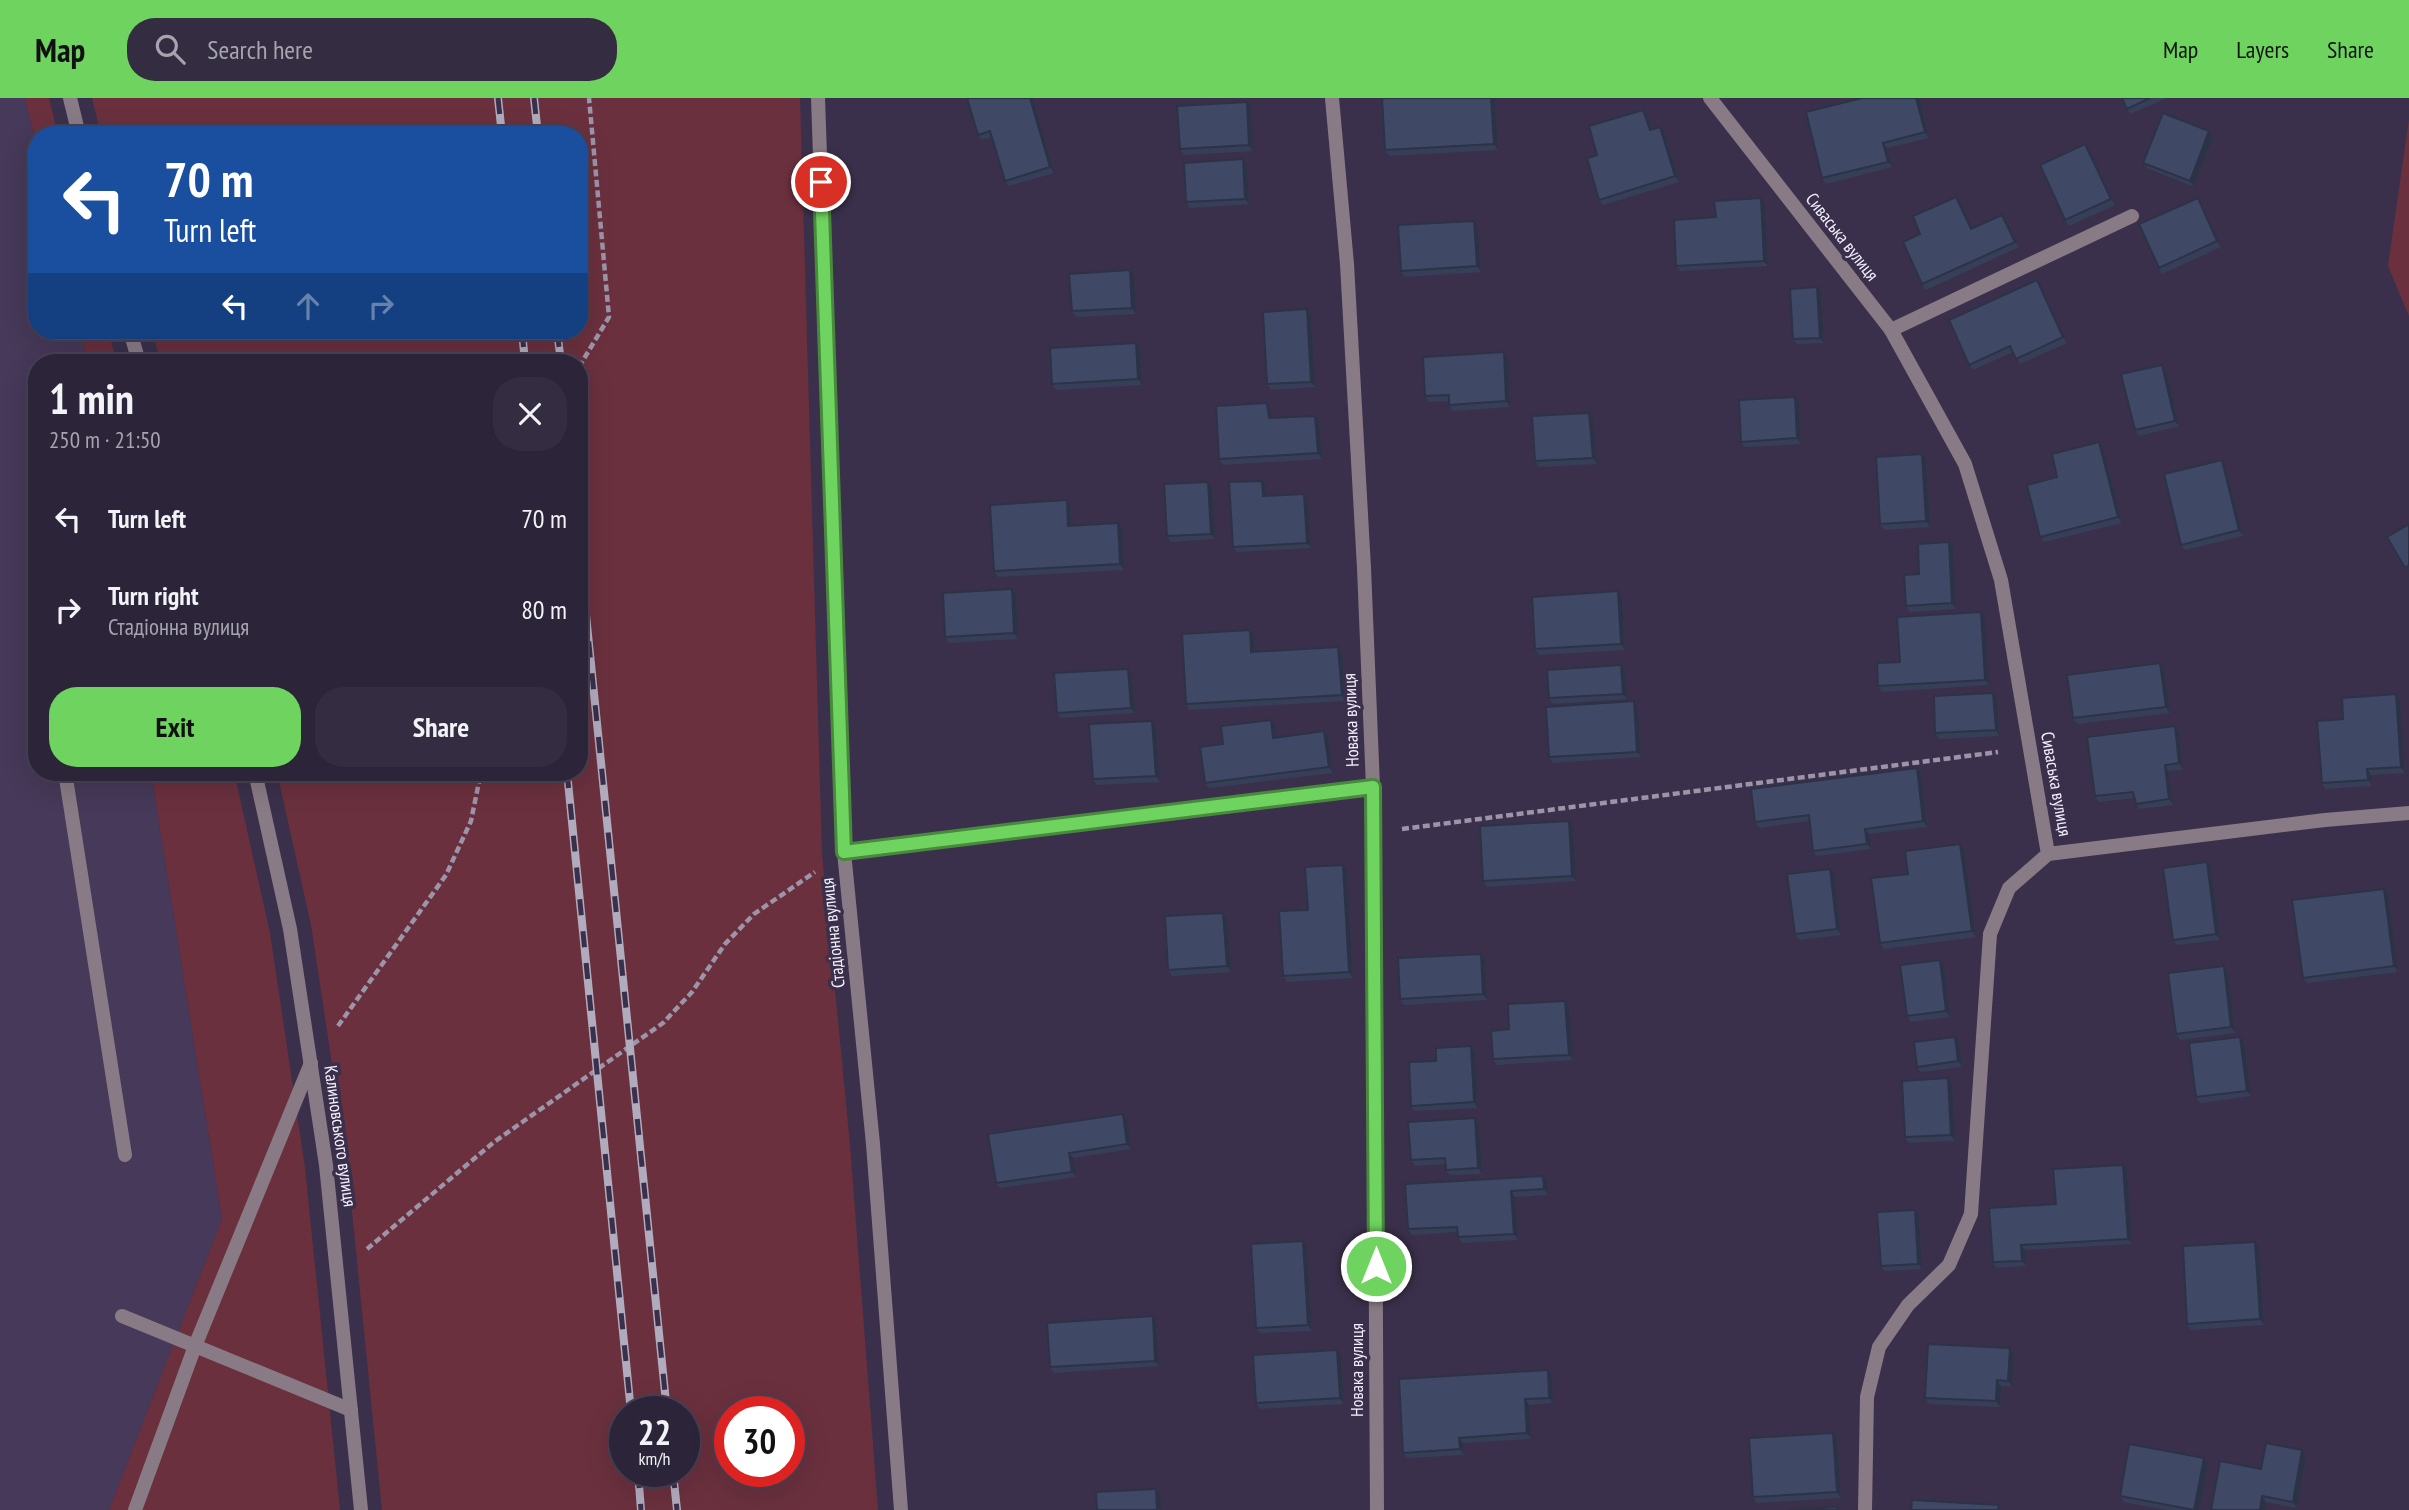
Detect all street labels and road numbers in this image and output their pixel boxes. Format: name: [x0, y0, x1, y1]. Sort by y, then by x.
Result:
street label: Сиваська вулиця: [1801, 188, 1884, 285]
street label: Новака вулиця: [1337, 673, 1364, 767]
street label: Сиваська вулиця: [2036, 730, 2077, 838]
street label: Стадіонна вулиця: [815, 877, 850, 989]
street label: Калиновського вулиця: [319, 1064, 362, 1208]
street label: Новака вулиця: [1345, 1323, 1368, 1417]

